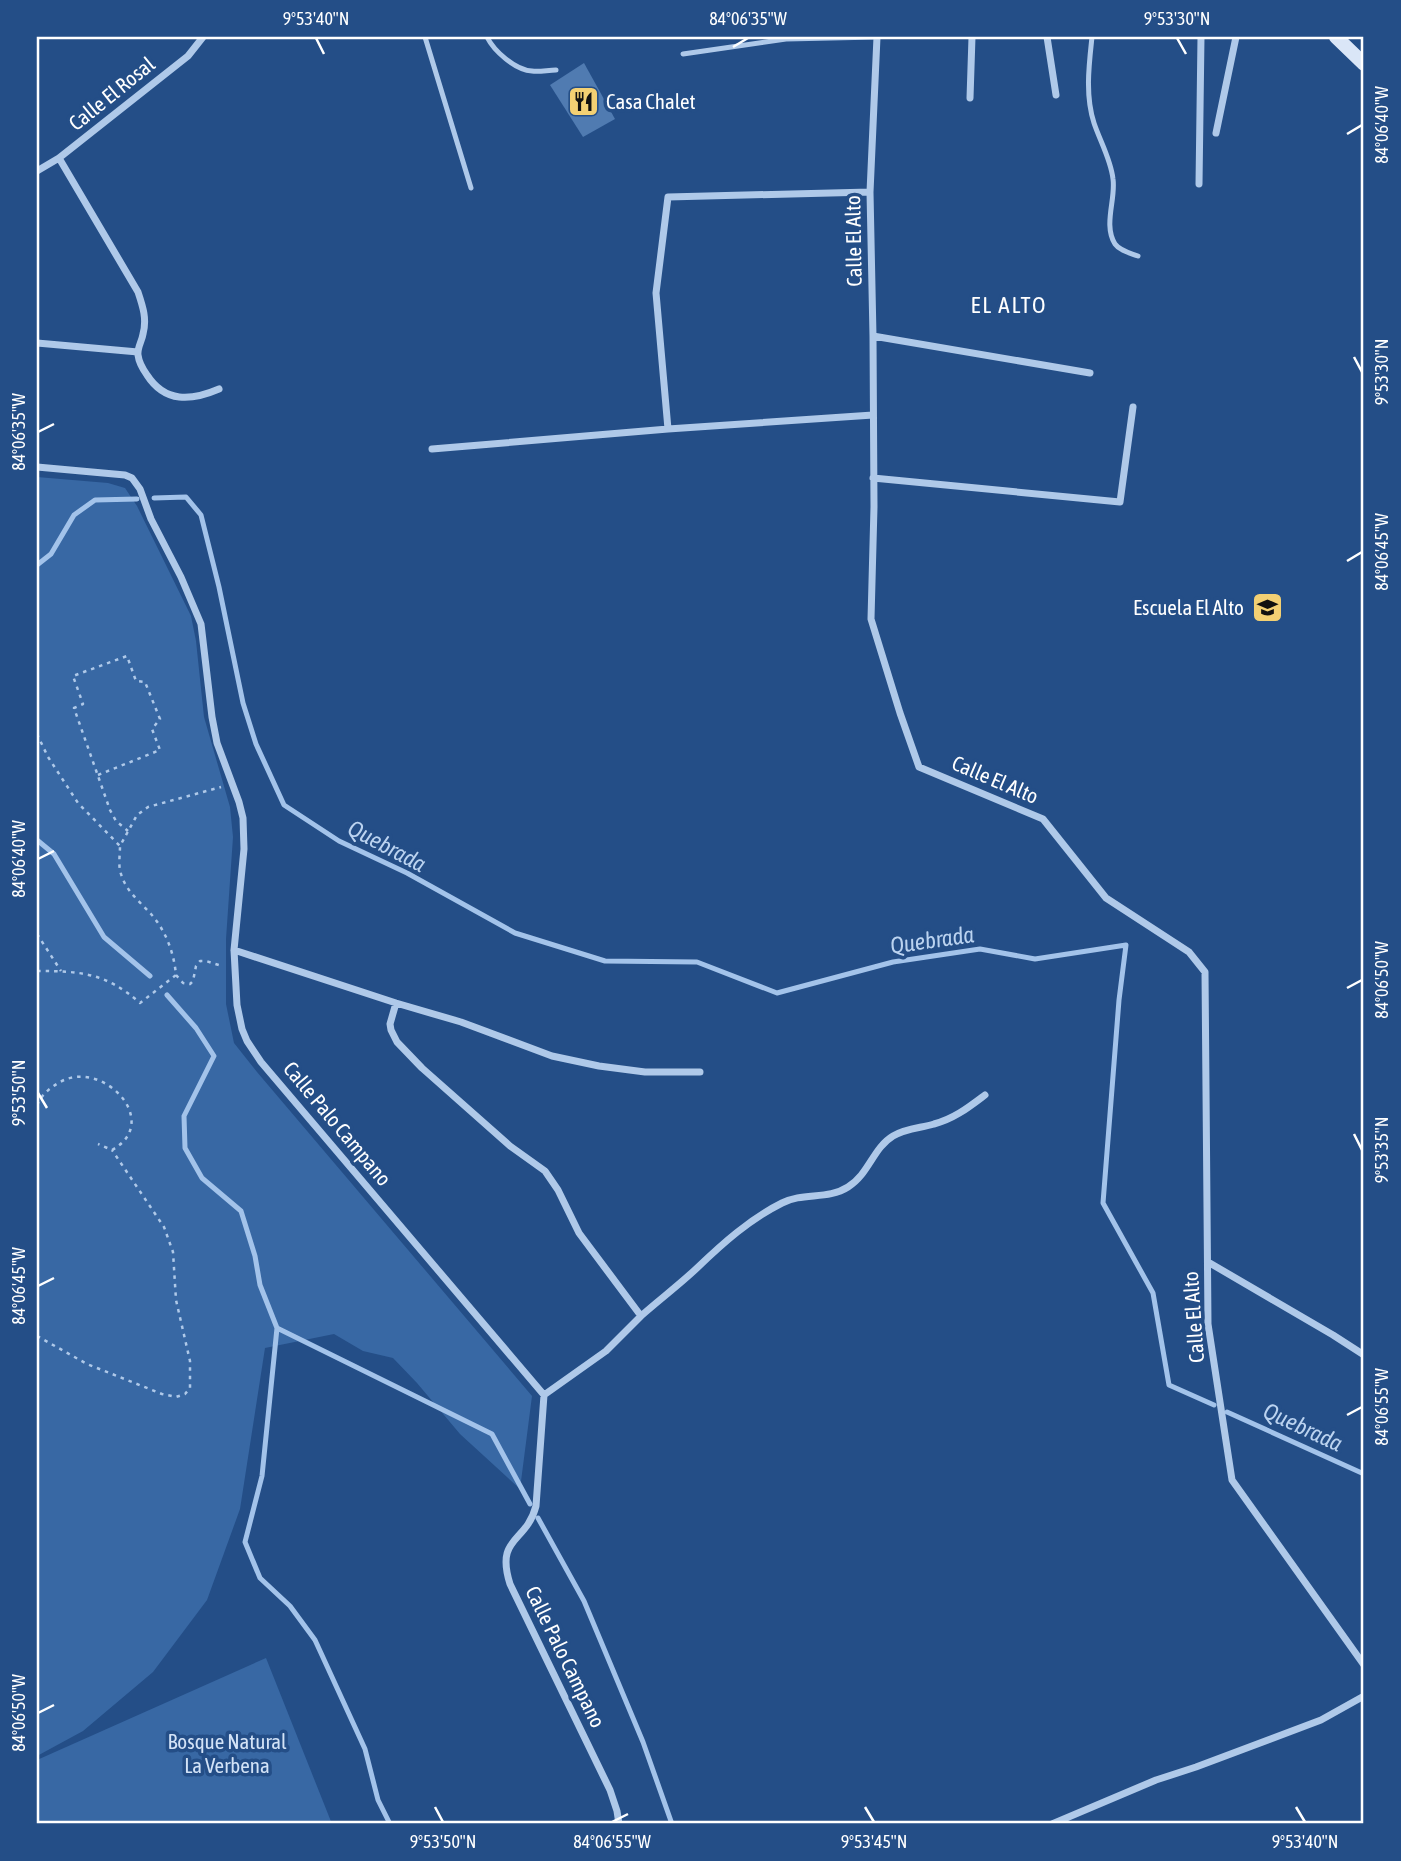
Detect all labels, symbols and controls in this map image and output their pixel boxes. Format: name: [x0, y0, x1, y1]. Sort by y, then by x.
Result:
text: 9°53'40"N: [283, 8, 349, 29]
text: 84°06'35"W: [709, 8, 787, 29]
text: 9°53'30"N: [1144, 8, 1210, 29]
street label: Calle El Rosal: [64, 51, 159, 135]
restaurant icon: Casa Chalet: [566, 85, 600, 119]
text: 84°06'40"W: [1371, 86, 1392, 164]
place label: Casa Chalet: [606, 89, 696, 113]
street label: Calle El Alto: [840, 195, 866, 287]
district label: EL ALTO: [970, 292, 1048, 318]
text: 9°53'30"N: [1371, 339, 1392, 405]
text: 84°06'35"W: [8, 393, 29, 471]
text: 84°06'45"W: [1371, 513, 1392, 591]
school or university icon: Escuela El Alto: [1250, 591, 1284, 625]
place label: Escuela El Alto: [1133, 595, 1244, 619]
street label: Calle El Alto: [949, 750, 1042, 808]
water label: Quebrada: [344, 815, 431, 877]
text: 84°06'40"W: [8, 820, 29, 898]
water label: Quebrada: [888, 921, 976, 959]
text: 84°06'50"W: [1371, 941, 1392, 1019]
street label: Calle Palo Campano: [279, 1057, 397, 1190]
text: 9°53'50"N: [8, 1060, 29, 1126]
text: 9°53'35"N: [1371, 1117, 1392, 1183]
text: 84°06'45"W: [8, 1247, 29, 1325]
street label: Calle El Alto: [1178, 1271, 1208, 1364]
text: 84°06'55"W: [1371, 1368, 1392, 1446]
water label: Quebrada: [1259, 1397, 1347, 1457]
street label: Calle Palo Campano: [521, 1582, 611, 1731]
text: 84°06'50"W: [8, 1674, 29, 1752]
park label: Bosque Natural La Verbena: [167, 1729, 287, 1777]
text: 9°53'50"N: [410, 1831, 476, 1852]
text: 84°06'55"W: [573, 1831, 651, 1852]
text: 9°53'45"N: [841, 1831, 907, 1852]
text: 9°53'40"N: [1272, 1831, 1338, 1852]

